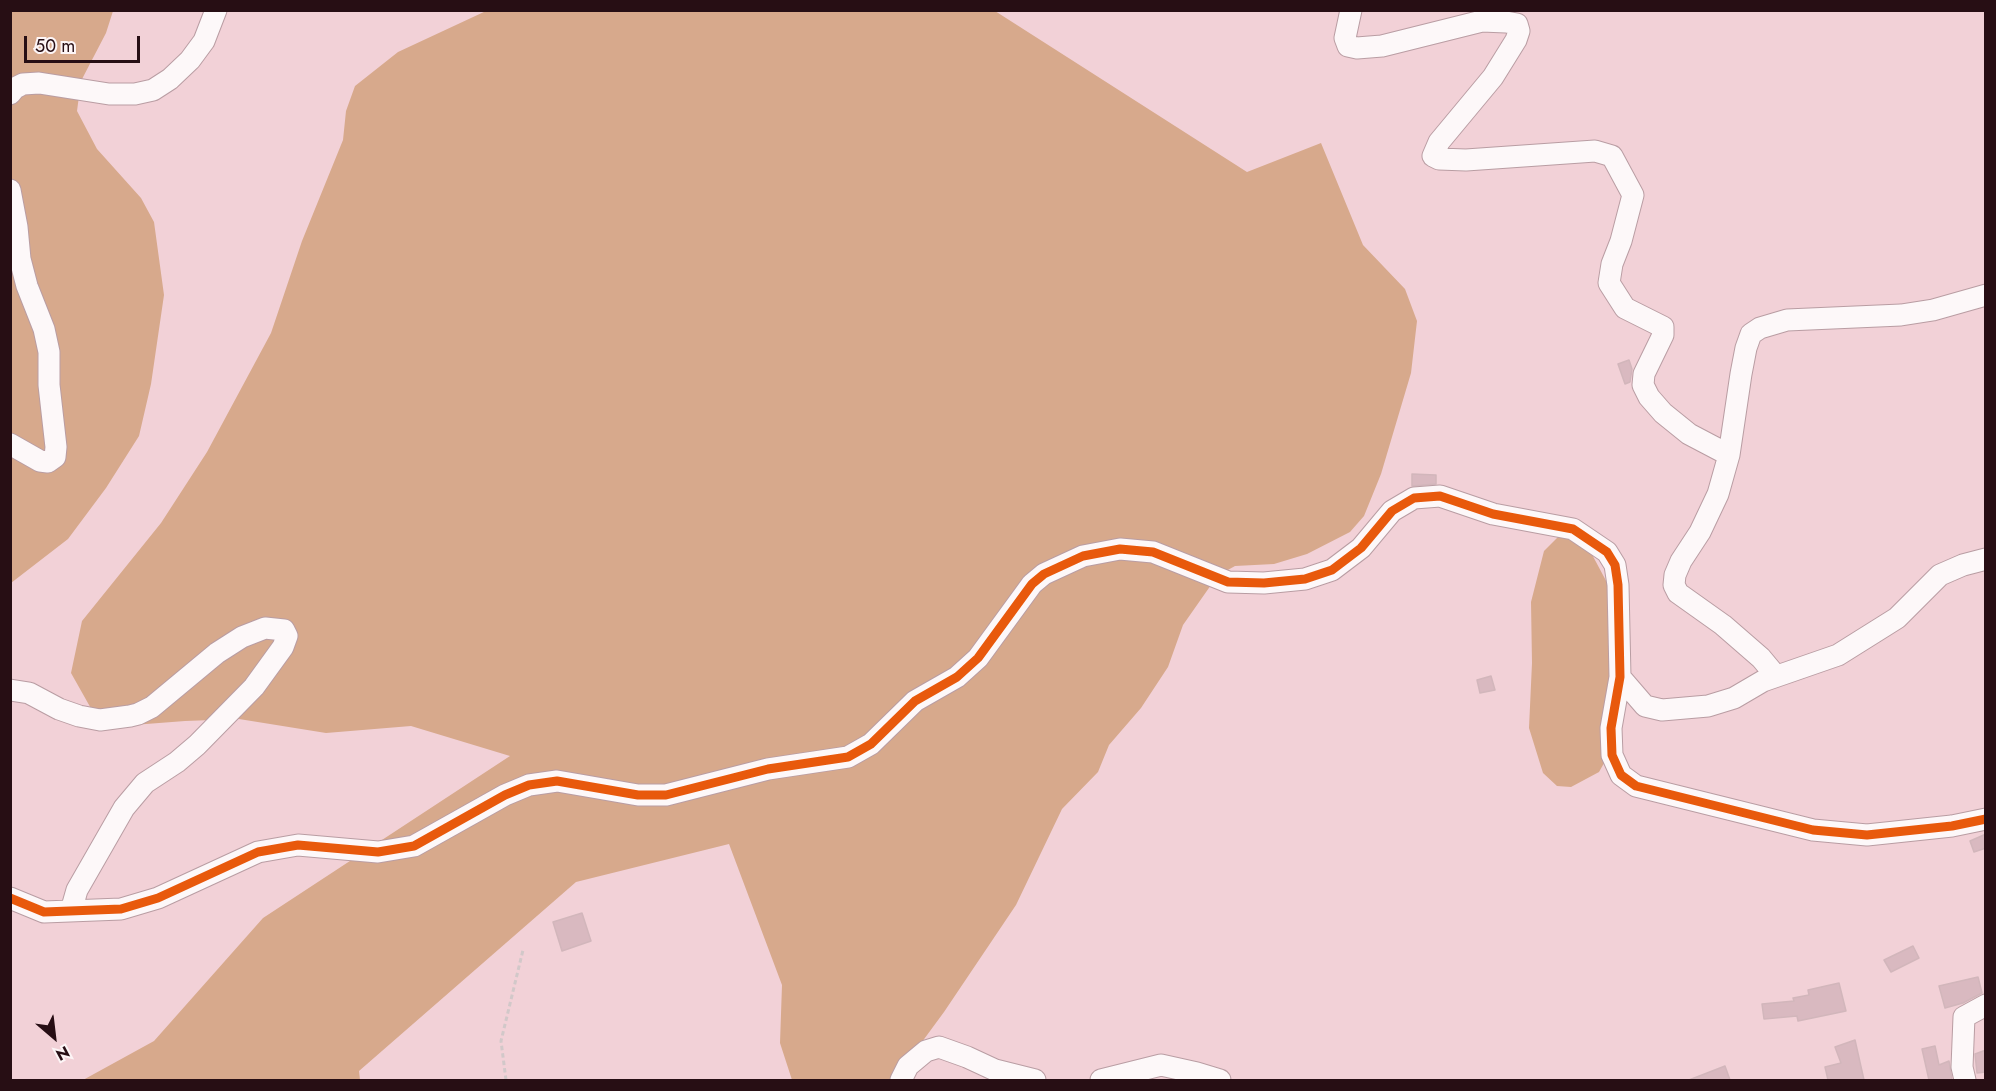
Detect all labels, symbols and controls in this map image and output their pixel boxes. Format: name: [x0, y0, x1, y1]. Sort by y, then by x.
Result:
scale bar: [27, 24, 142, 62]
text: 50 m: [35, 33, 75, 59]
north arrow: [24, 1007, 84, 1067]
text: N: [52, 1040, 74, 1066]

